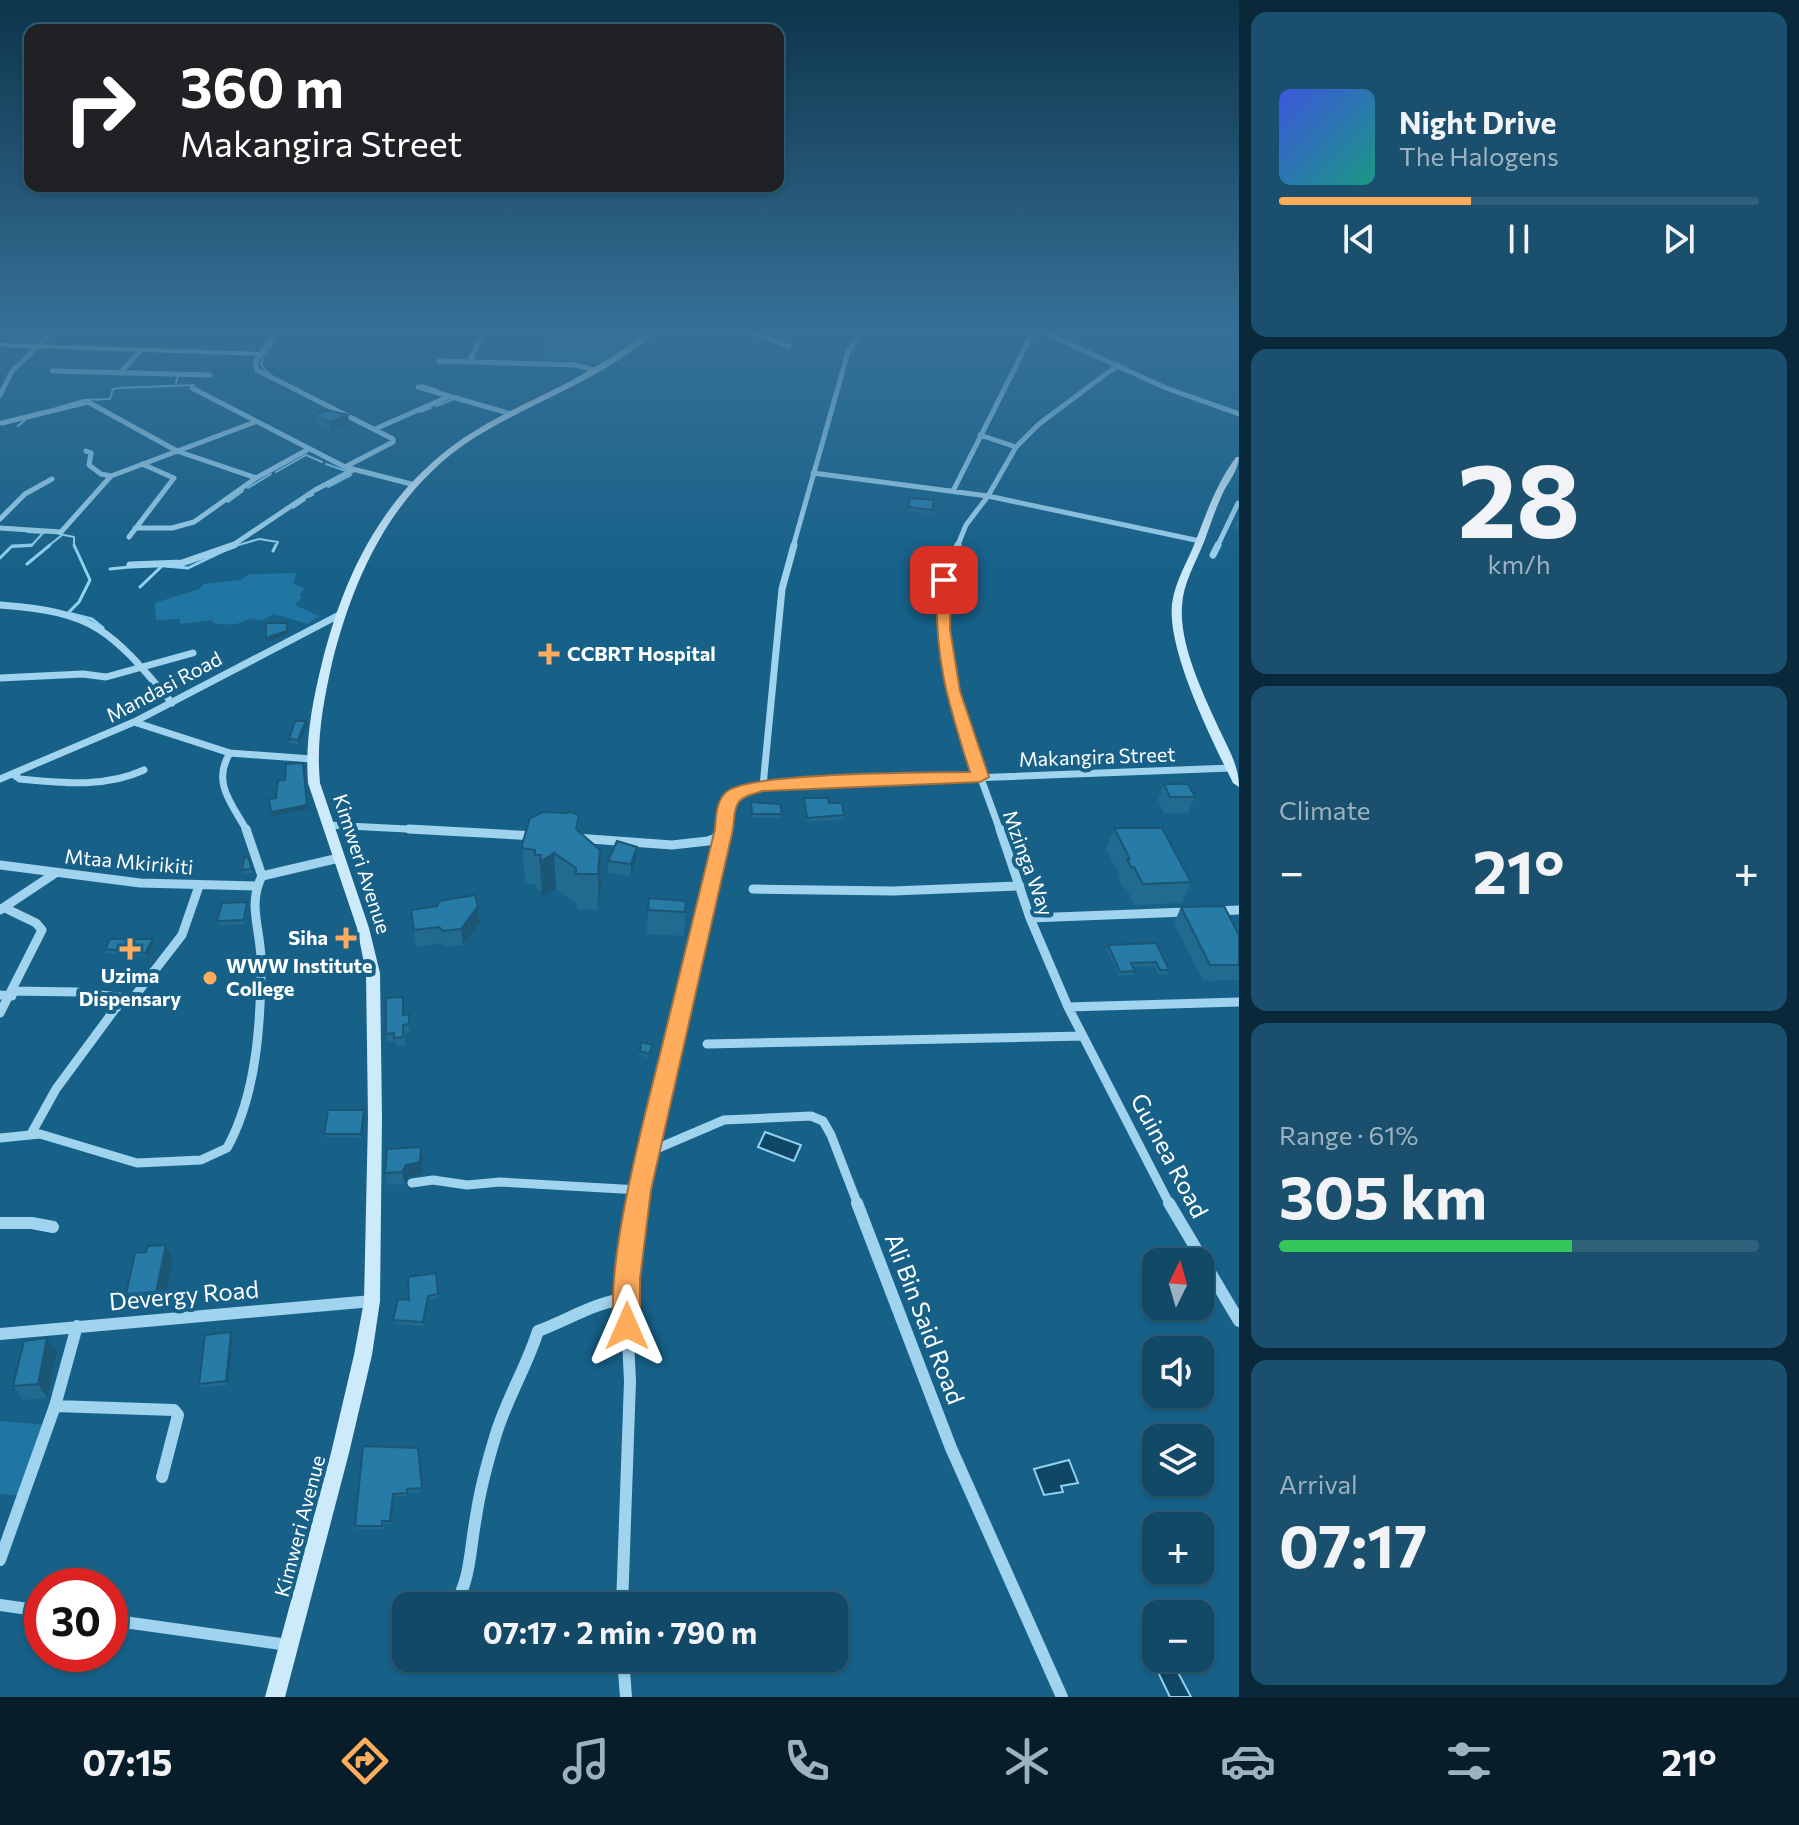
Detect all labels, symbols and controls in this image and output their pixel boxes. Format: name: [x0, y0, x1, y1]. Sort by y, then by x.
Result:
text: 360 m: [180, 51, 344, 120]
icon: right: [48, 56, 152, 160]
text: Night Drive: [1399, 103, 1556, 140]
text: Makangira Street: [180, 120, 462, 164]
text: The Halogens: [1399, 140, 1559, 171]
icon: previous: [1337, 217, 1381, 261]
icon: pause: [1497, 217, 1541, 261]
icon: next: [1657, 217, 1701, 261]
text: 28: [1458, 432, 1580, 559]
pin: [910, 546, 978, 614]
text: km/h: [1487, 548, 1551, 579]
icon: arrive: [922, 558, 966, 602]
place label: CCBRT Hospital: [567, 641, 716, 665]
marker: CCBRT Hospital: [538, 643, 560, 665]
street label: Mandasi Road: [102, 646, 226, 727]
street label: Makangira Street: [1018, 741, 1176, 771]
street label: Kimweri Avenue: [329, 791, 397, 937]
text: Climate: [1279, 794, 1371, 825]
street label: Mzinga Way: [999, 807, 1059, 919]
text: 21°: [1473, 833, 1565, 906]
street label: Mtaa Mkirikiti: [64, 843, 194, 879]
text: −: [1279, 843, 1304, 897]
text: +: [1733, 843, 1759, 897]
place label: Siha: [288, 925, 328, 949]
marker: Siha: [335, 927, 357, 949]
marker: Uzima Dispensary: [119, 938, 141, 960]
place label: WWW Institute College: [226, 953, 372, 1000]
place label: Uzima Dispensary: [79, 963, 181, 1010]
marker: WWW Institute College: [201, 969, 219, 987]
street label: Guinea Road: [1125, 1088, 1215, 1222]
text: Range · 61%: [1279, 1119, 1418, 1150]
text: 305 km: [1279, 1158, 1487, 1231]
street label: Ali Bin Said Road: [879, 1229, 971, 1408]
north arrow: [1142, 1248, 1214, 1320]
map controls: [1142, 1248, 1214, 1672]
street label: Devergy Road: [108, 1274, 260, 1315]
position arrow: [585, 1284, 669, 1368]
button: sound: [1142, 1336, 1214, 1408]
button: layers: [1142, 1424, 1214, 1496]
street label: Kimweri Avenue: [269, 1452, 329, 1599]
text: Arrival: [1279, 1468, 1358, 1499]
text: 07:17: [1279, 1507, 1427, 1580]
button: +: [1142, 1512, 1214, 1584]
speed limit sign: 30: [24, 1568, 128, 1672]
button: −: [1142, 1600, 1214, 1672]
text: 07:17 · 2 min · 790 m: [483, 1613, 757, 1650]
icon: directions: [337, 1733, 393, 1789]
icon: music: [558, 1733, 614, 1789]
icon: phone: [779, 1733, 835, 1789]
icon: climate: [999, 1733, 1055, 1789]
icon: car: [1220, 1733, 1276, 1789]
icon: filters: [1441, 1733, 1497, 1789]
text: 07:15: [82, 1739, 173, 1783]
text: 21°: [1661, 1739, 1717, 1783]

